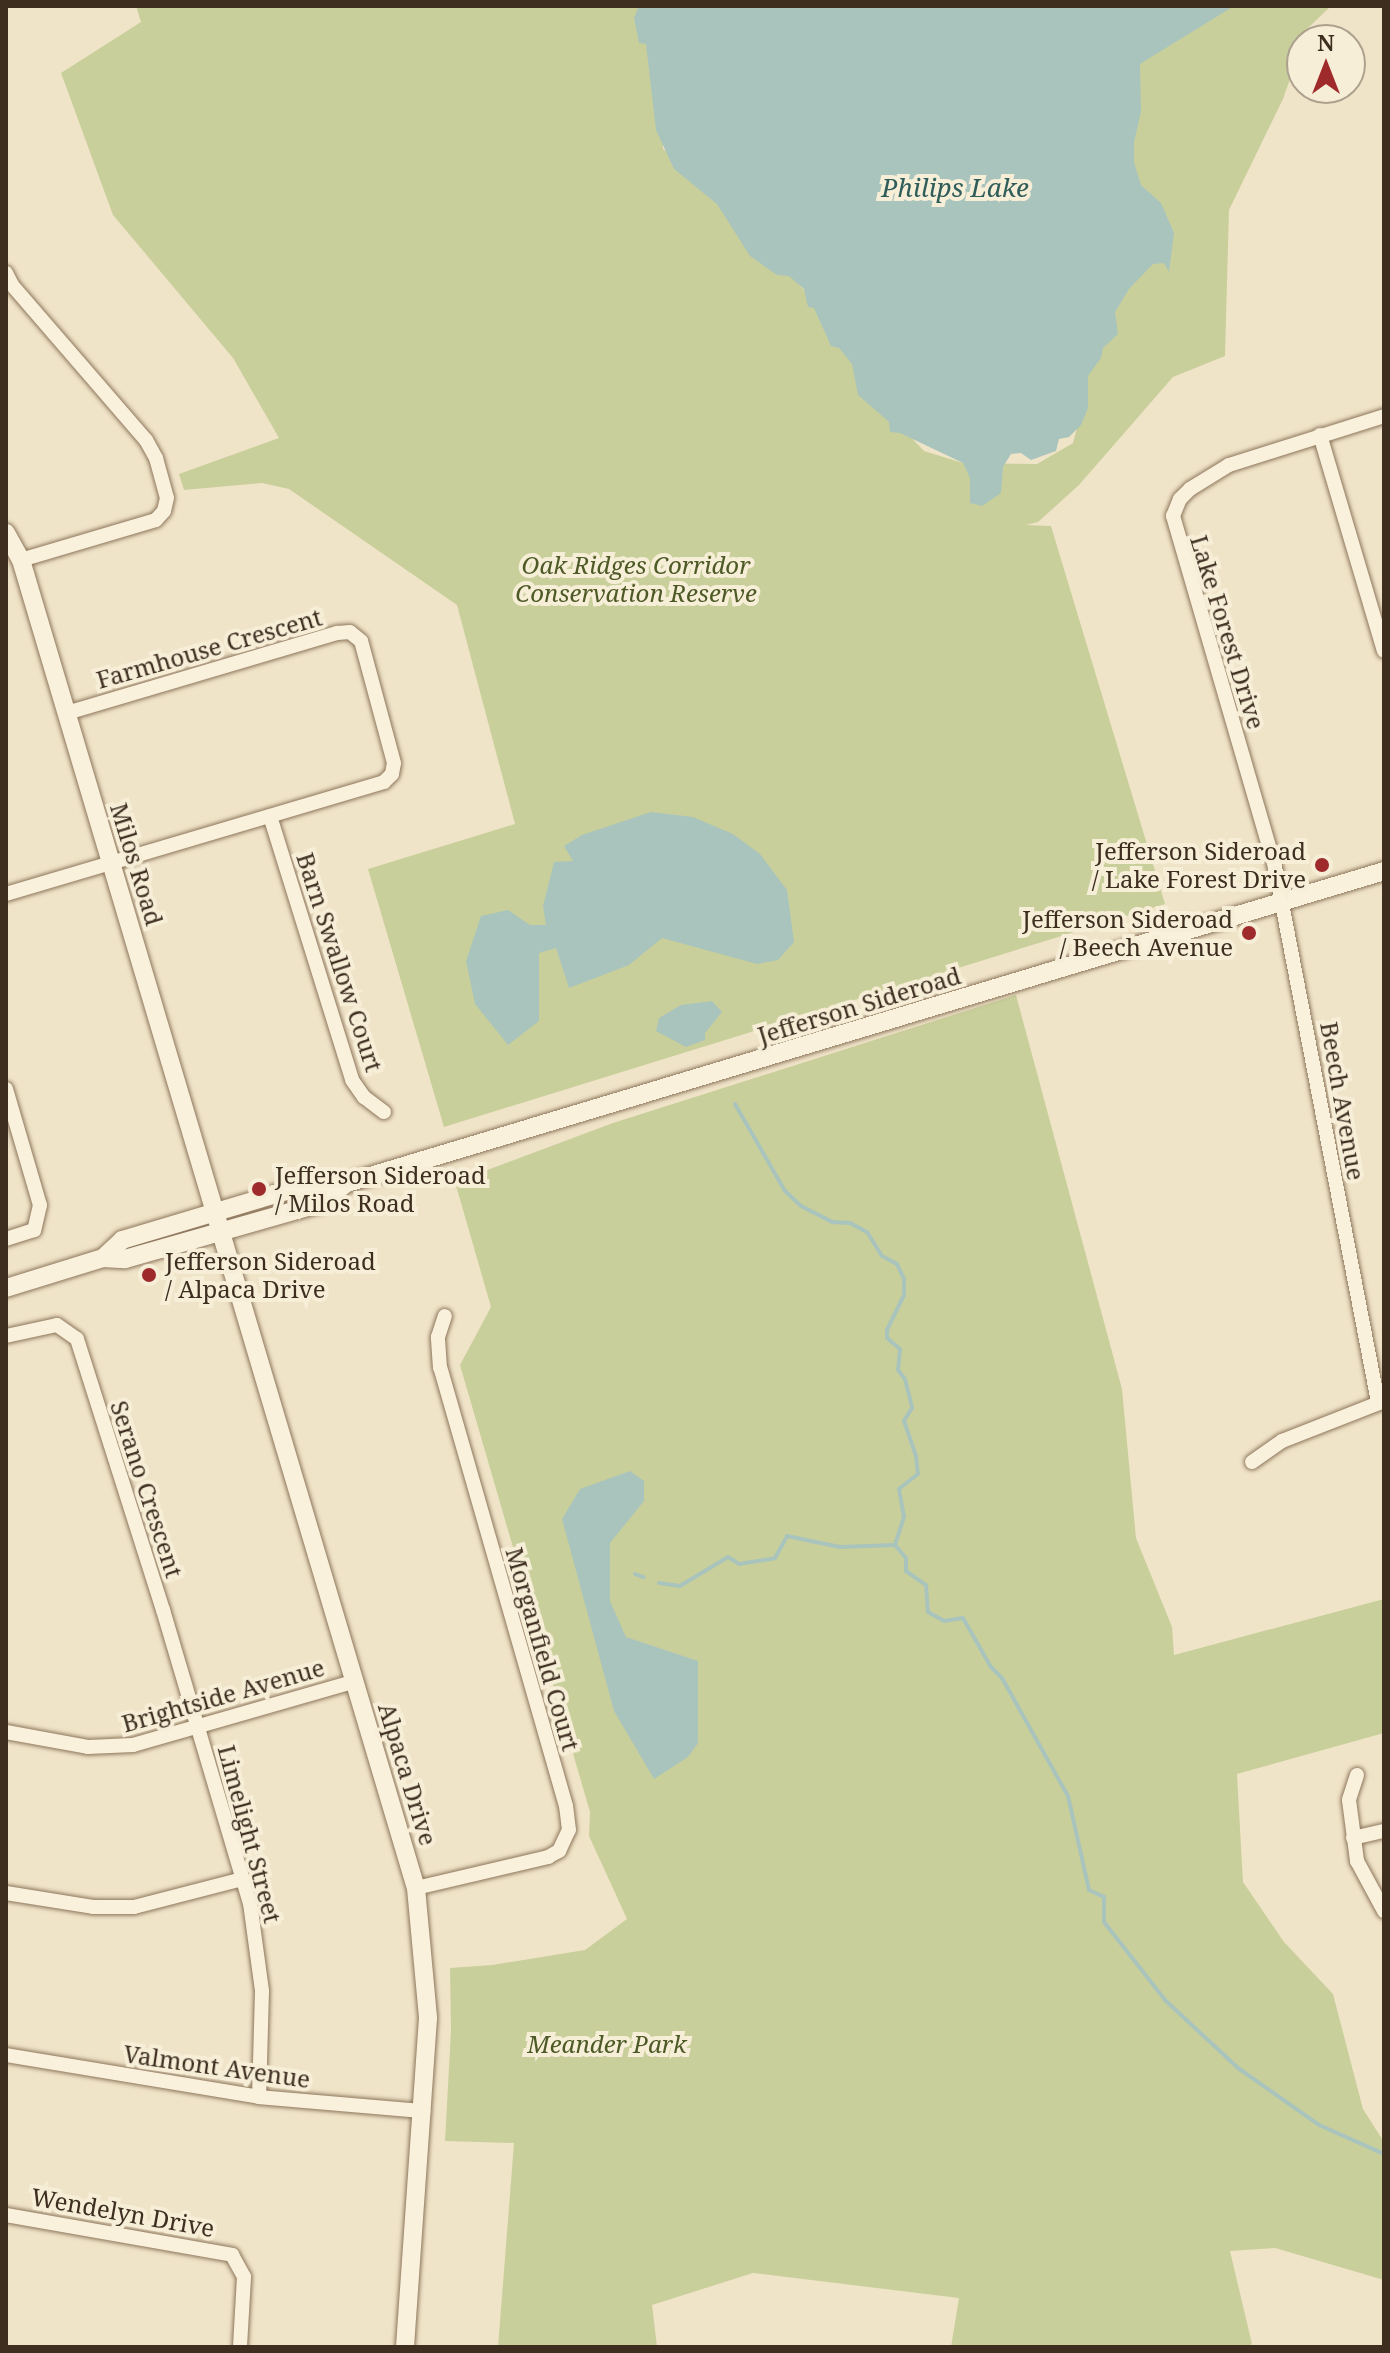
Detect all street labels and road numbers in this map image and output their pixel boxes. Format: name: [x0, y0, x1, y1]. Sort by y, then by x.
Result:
street label: Lake Forest Drive: [1185, 532, 1271, 732]
street label: Farmhouse Crescent: [93, 602, 325, 694]
street label: Milos Road: [105, 799, 169, 929]
street label: Barn Swallow Court: [291, 849, 389, 1075]
street label: Jefferson Sideroad: [754, 960, 964, 1050]
street label: Beech Avenue: [1315, 1019, 1371, 1183]
street label: Serano Crescent: [105, 1397, 189, 1581]
street label: Morganfield Court: [500, 1544, 586, 1754]
street label: Brightside Avenue: [118, 1652, 328, 1738]
street label: Alpaca Drive: [373, 1699, 443, 1849]
street label: Limelight Street: [212, 1742, 288, 1926]
street label: Valmont Avenue: [122, 2039, 312, 2093]
street label: Wendelyn Drive: [29, 2182, 217, 2242]

